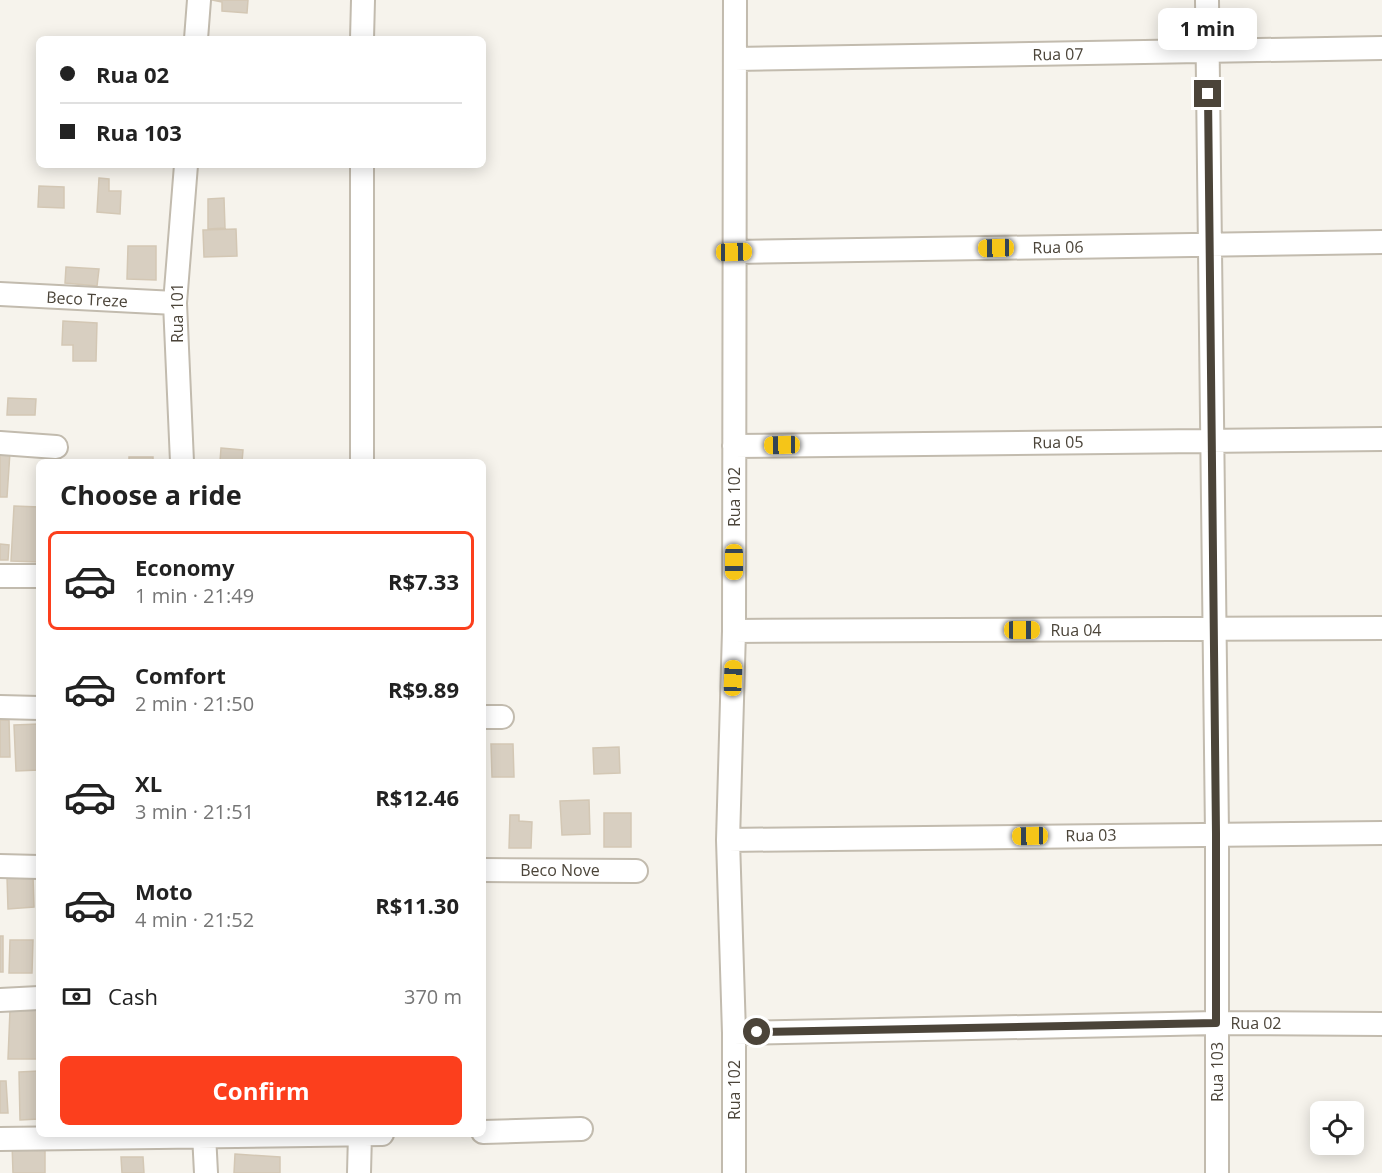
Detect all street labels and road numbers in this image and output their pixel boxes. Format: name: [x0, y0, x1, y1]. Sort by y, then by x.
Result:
street label: Rua 07: [1032, 43, 1084, 65]
street label: Rua 06: [1032, 236, 1084, 258]
street label: Rua 101: [166, 283, 188, 343]
street label: Beco Treze: [46, 286, 128, 312]
street label: Rua 05: [1032, 431, 1084, 453]
street label: Rua 102: [723, 467, 745, 527]
street label: Rua 04: [1050, 619, 1102, 641]
street label: Rua 03: [1065, 824, 1117, 846]
street label: Beco Nove: [520, 859, 600, 881]
street label: Rua 02: [1230, 1012, 1282, 1034]
street label: Rua 103: [1206, 1042, 1228, 1102]
street label: Rua 102: [723, 1060, 745, 1120]

